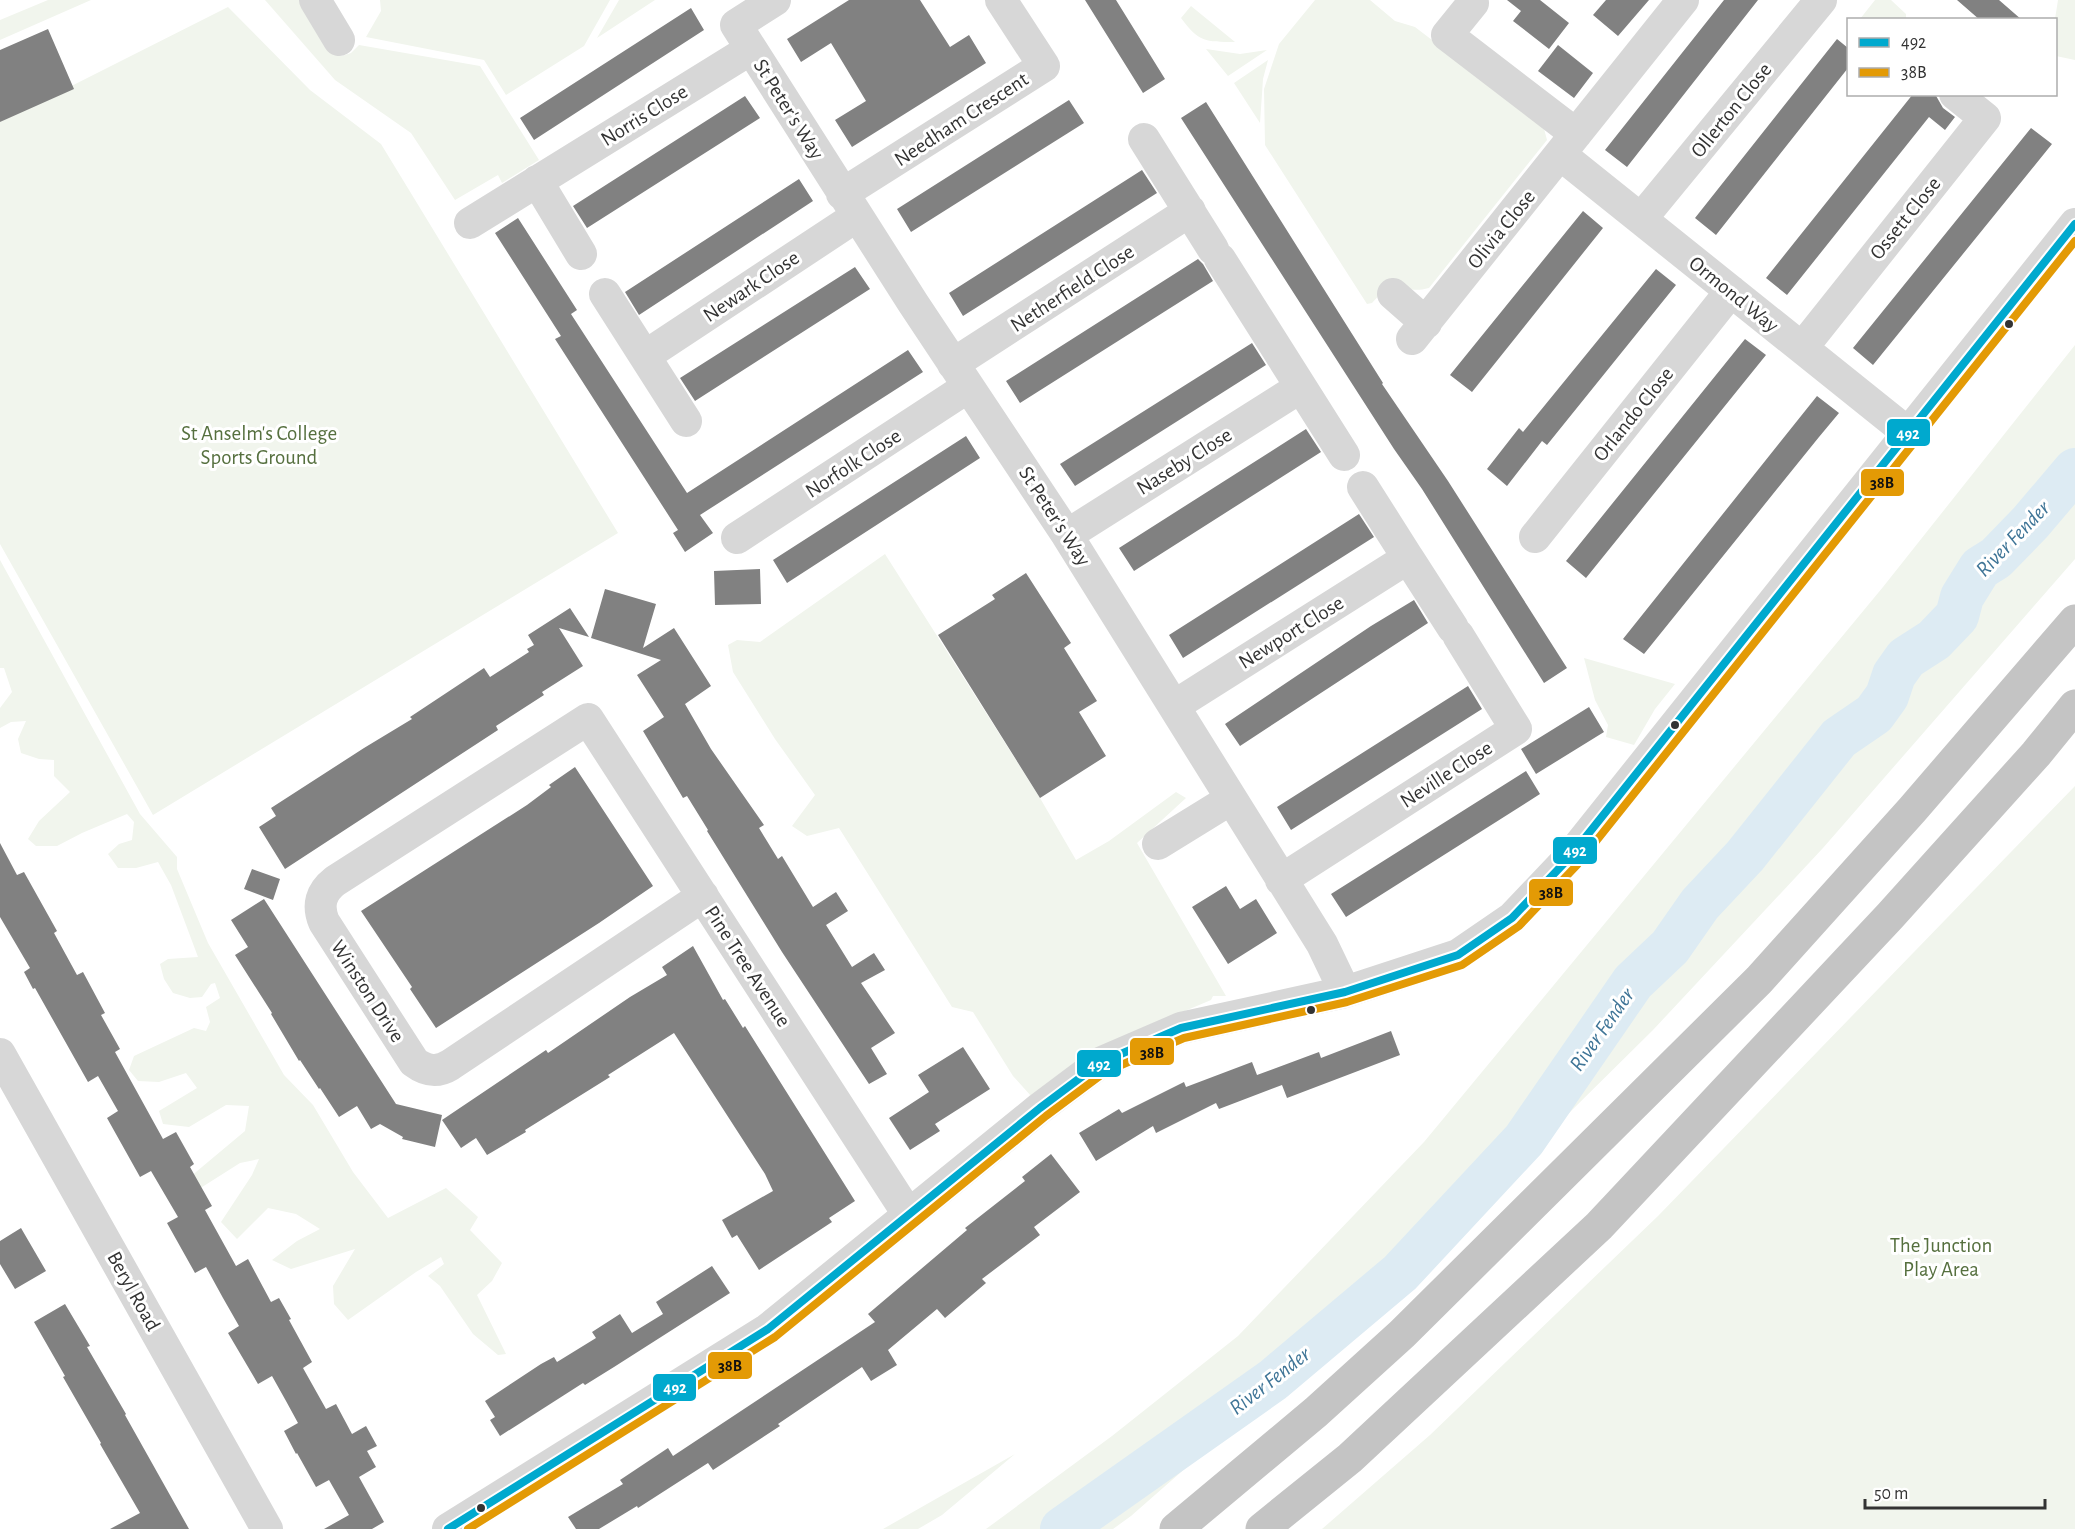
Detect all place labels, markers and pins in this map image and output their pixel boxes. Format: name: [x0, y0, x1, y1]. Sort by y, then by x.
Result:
unlabelled marker: [2003, 318, 2015, 330]
unlabelled marker: [1669, 719, 1681, 731]
unlabelled marker: [1305, 1004, 1317, 1016]
unlabelled marker: [475, 1502, 487, 1514]

